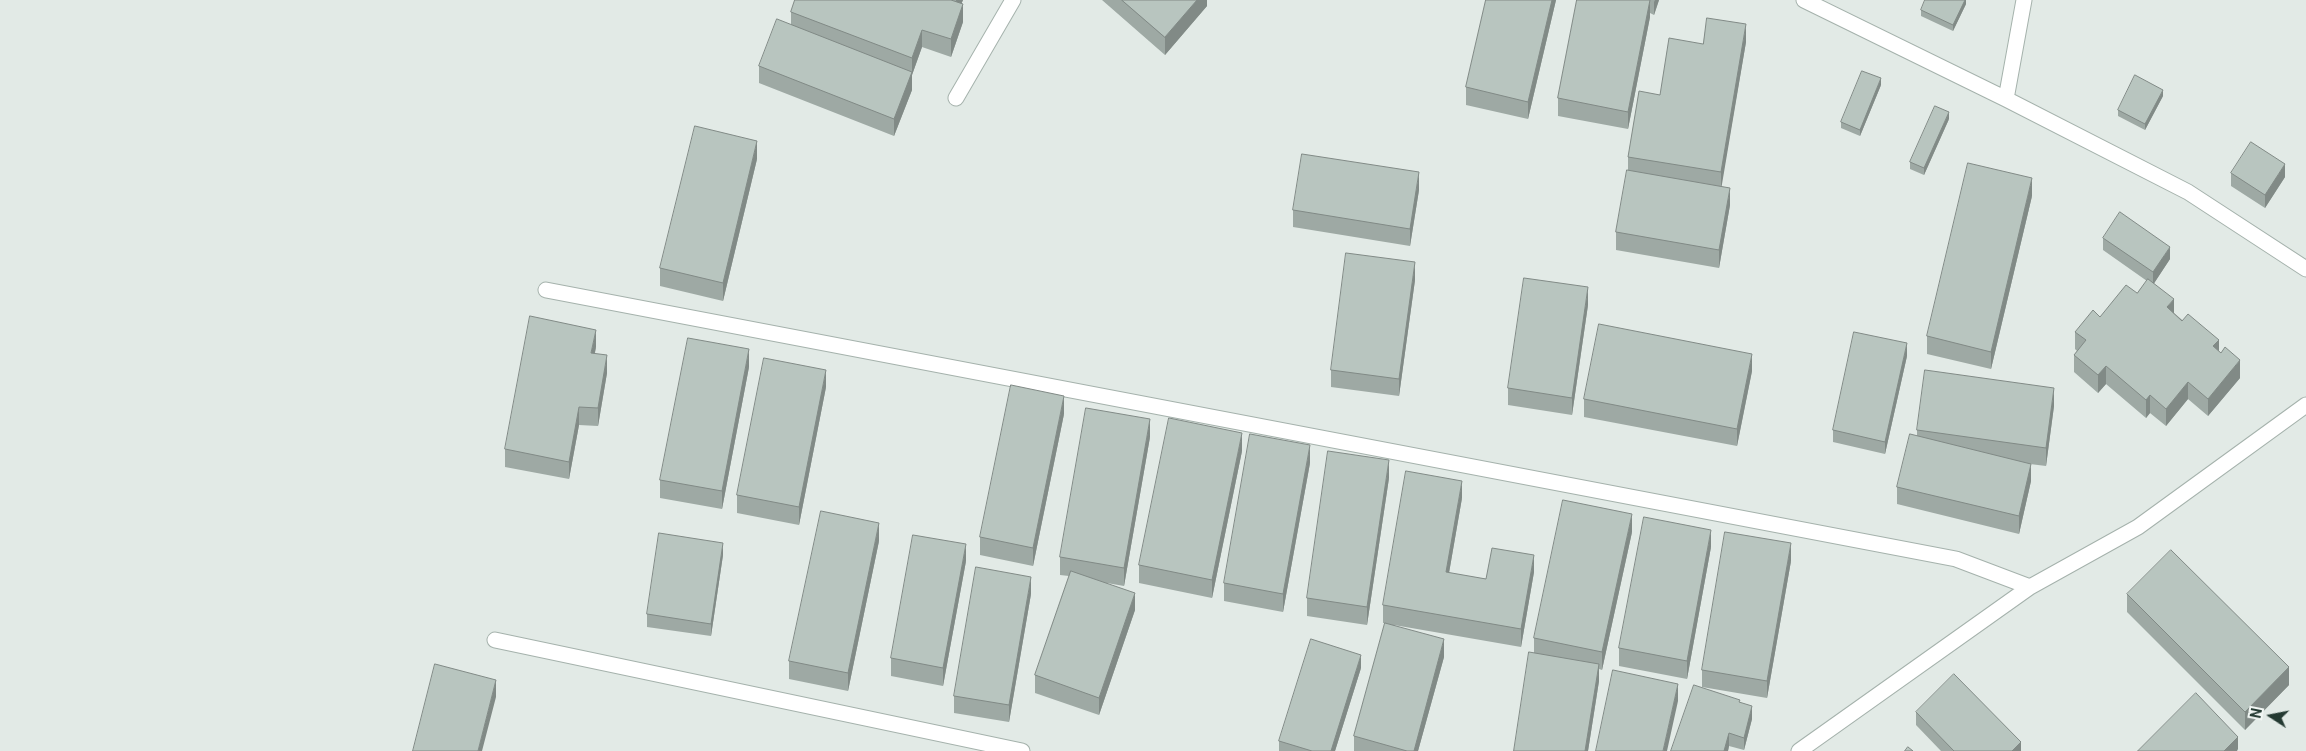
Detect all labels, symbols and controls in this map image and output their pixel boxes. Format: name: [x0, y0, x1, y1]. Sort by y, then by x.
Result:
north arrow: [2246, 691, 2296, 741]
text: N: [2247, 707, 2265, 720]

